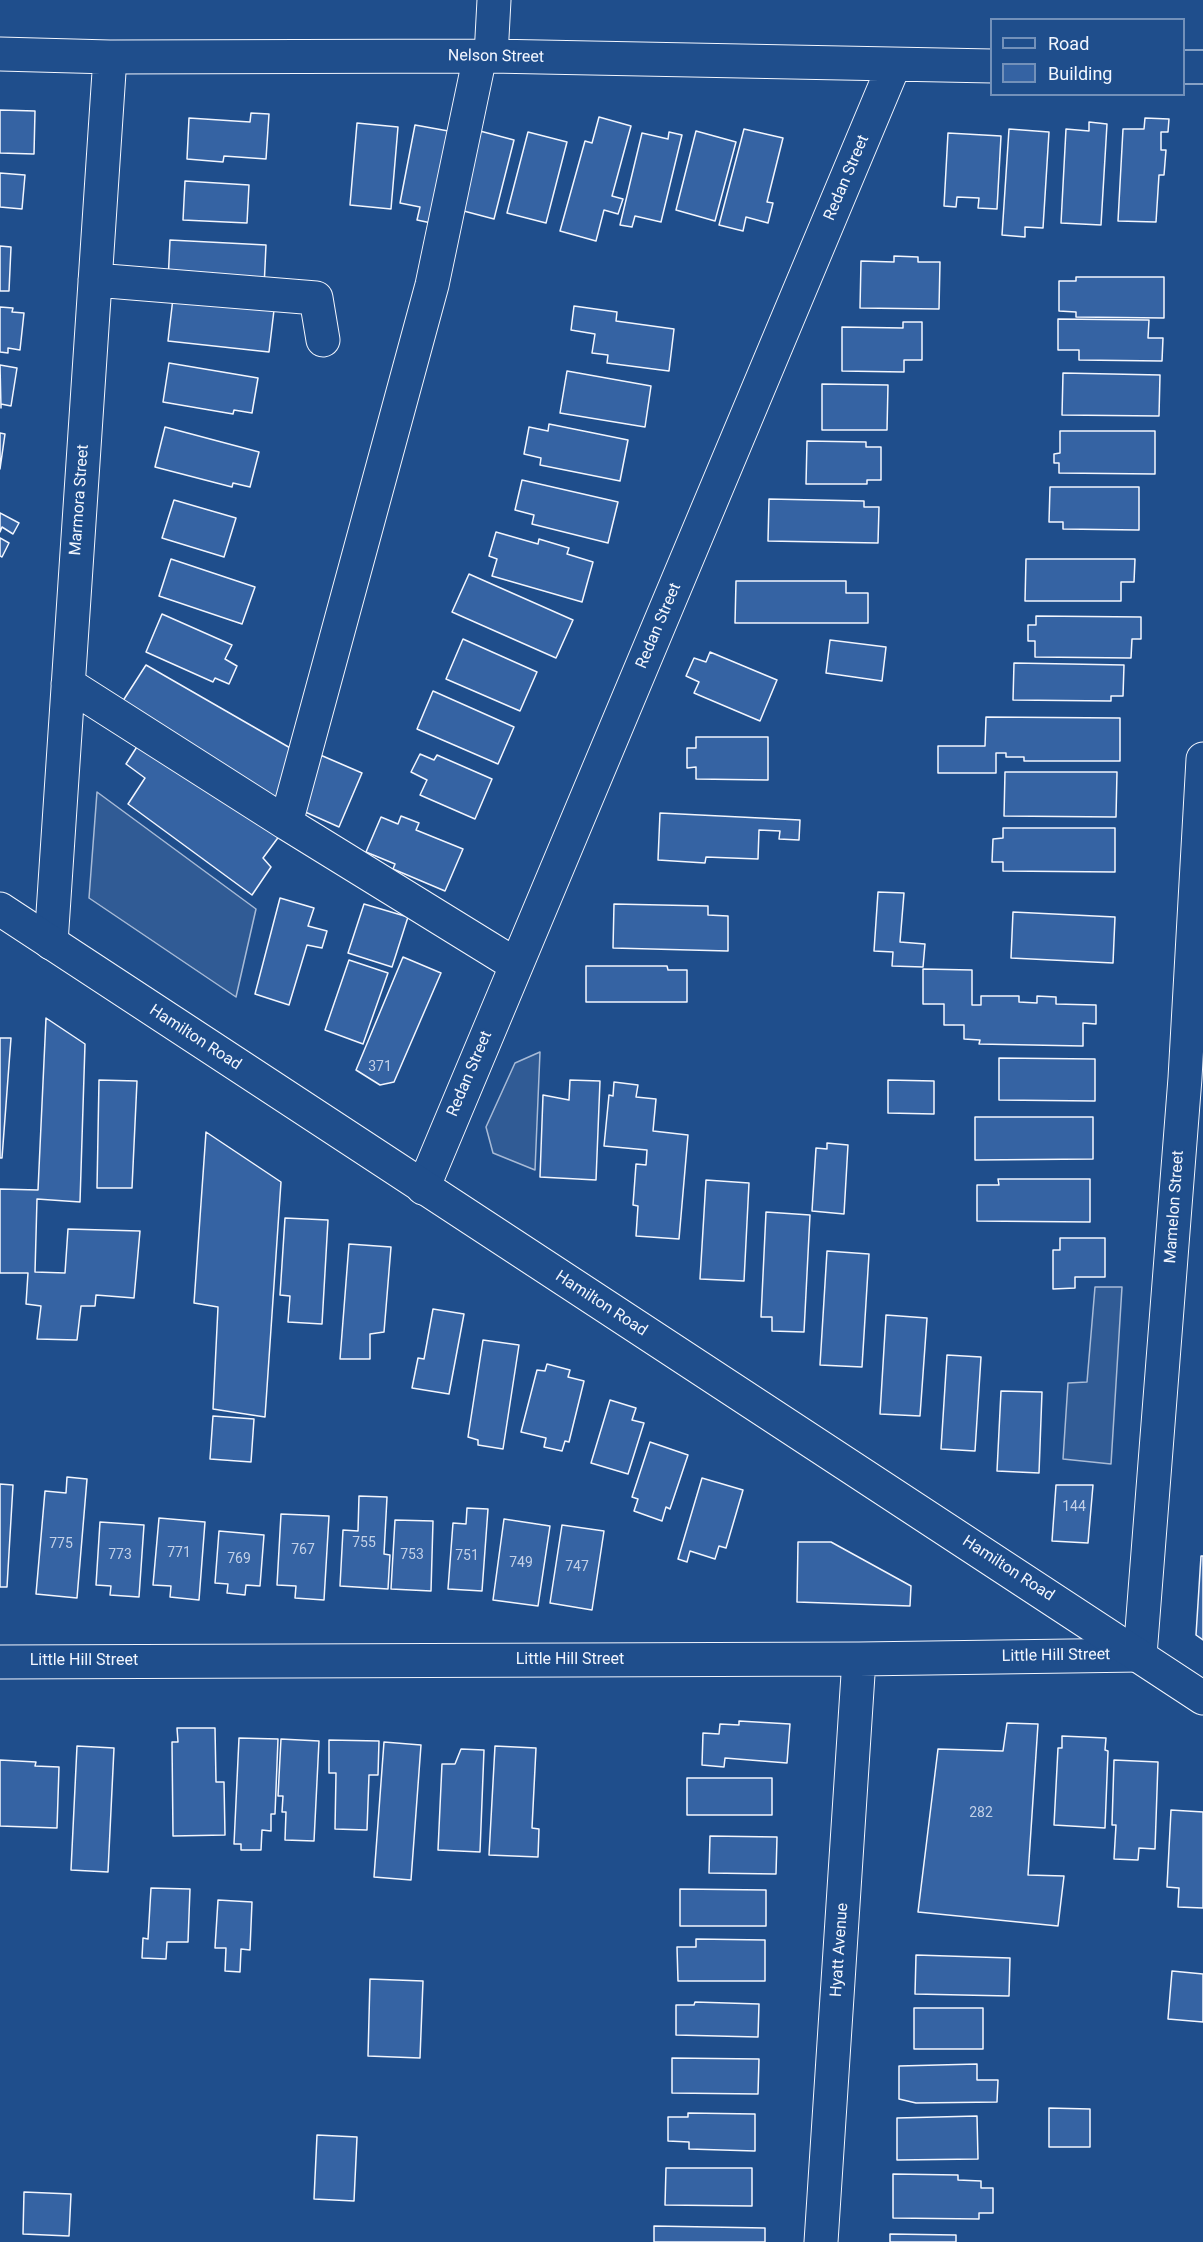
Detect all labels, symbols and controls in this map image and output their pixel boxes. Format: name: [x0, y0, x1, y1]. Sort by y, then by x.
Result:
legend: [990, 18, 1185, 96]
text: Road: [1048, 33, 1089, 54]
street label: Nelson Street: [448, 47, 544, 67]
text: Building: [1048, 63, 1112, 84]
street label: Redan Street: [820, 132, 874, 224]
street label: Marmora Street: [67, 444, 93, 556]
street label: Redan Street: [632, 580, 686, 672]
street label: Hamilton Road: [145, 1001, 245, 1075]
street label: Redan Street: [443, 1028, 497, 1120]
house number: 371: [368, 1059, 392, 1075]
street label: Mamelon Street: [1161, 1150, 1189, 1264]
street label: Hamilton Road: [551, 1267, 651, 1341]
house number: 144: [1062, 1499, 1086, 1515]
street label: Hamilton Road: [958, 1532, 1058, 1606]
house number: 755: [352, 1535, 376, 1551]
house number: 775: [49, 1536, 73, 1552]
house number: 767: [291, 1542, 315, 1558]
house number: 771: [167, 1545, 191, 1561]
house number: 773: [108, 1547, 132, 1563]
house number: 753: [400, 1547, 424, 1563]
house number: 751: [455, 1548, 479, 1564]
house number: 769: [227, 1551, 251, 1567]
house number: 749: [509, 1555, 533, 1571]
house number: 747: [565, 1559, 589, 1575]
street label: Little Hill Street: [1002, 1645, 1110, 1667]
street label: Little Hill Street: [516, 1650, 624, 1670]
street label: Little Hill Street: [30, 1651, 138, 1671]
house number: 282: [969, 1805, 993, 1821]
street label: Hyatt Avenue: [827, 1902, 853, 1998]

